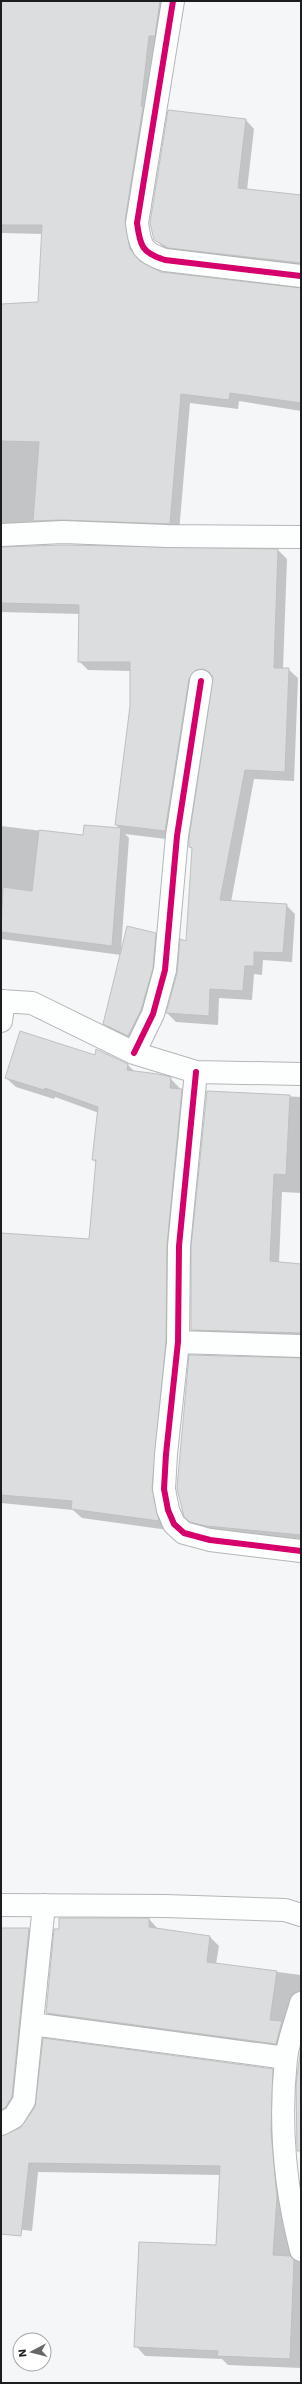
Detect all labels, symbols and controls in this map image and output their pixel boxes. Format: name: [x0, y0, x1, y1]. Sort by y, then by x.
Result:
north arrow: [12, 2332, 52, 2372]
text: N: [16, 2348, 30, 2358]

